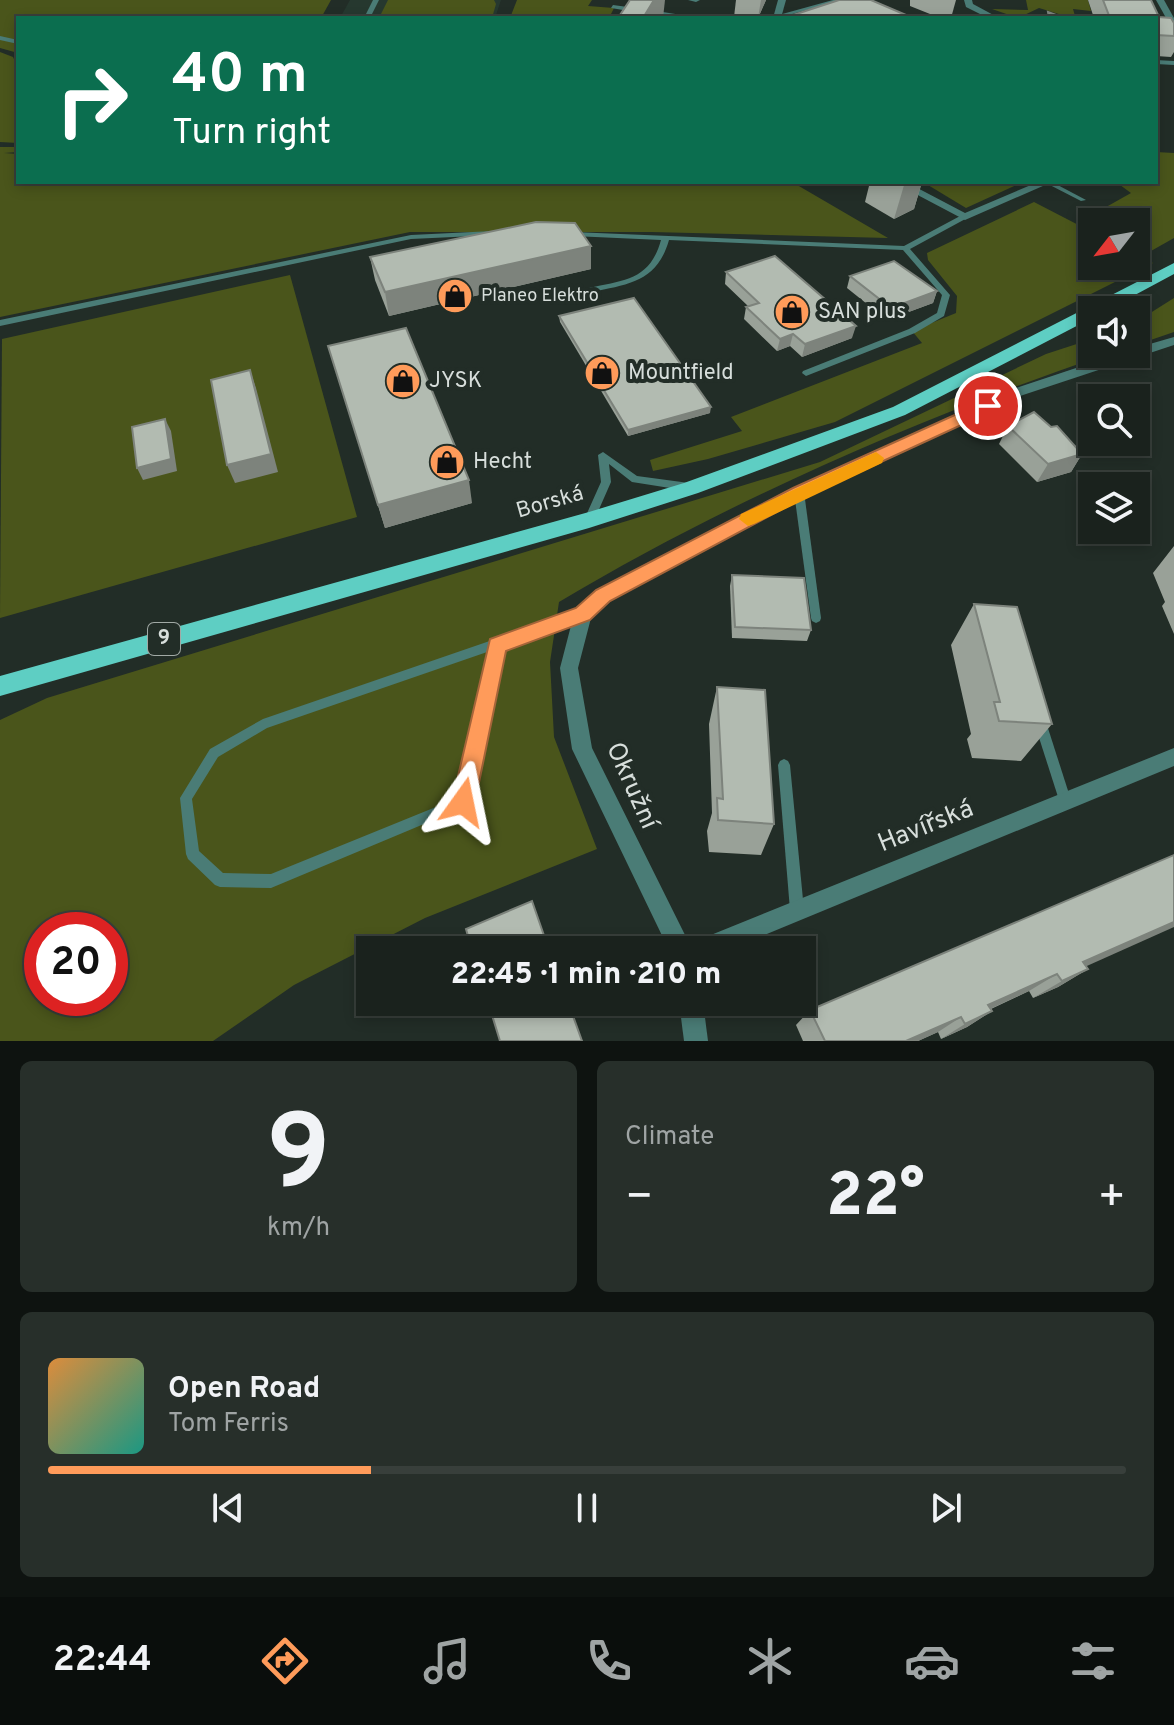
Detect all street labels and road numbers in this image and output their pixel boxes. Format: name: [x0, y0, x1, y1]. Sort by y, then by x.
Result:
street label: Borská: [513, 481, 587, 525]
road number: 9: [148, 623, 180, 655]
street label: Okružní: [597, 737, 666, 837]
street label: Havířská: [873, 793, 979, 861]

